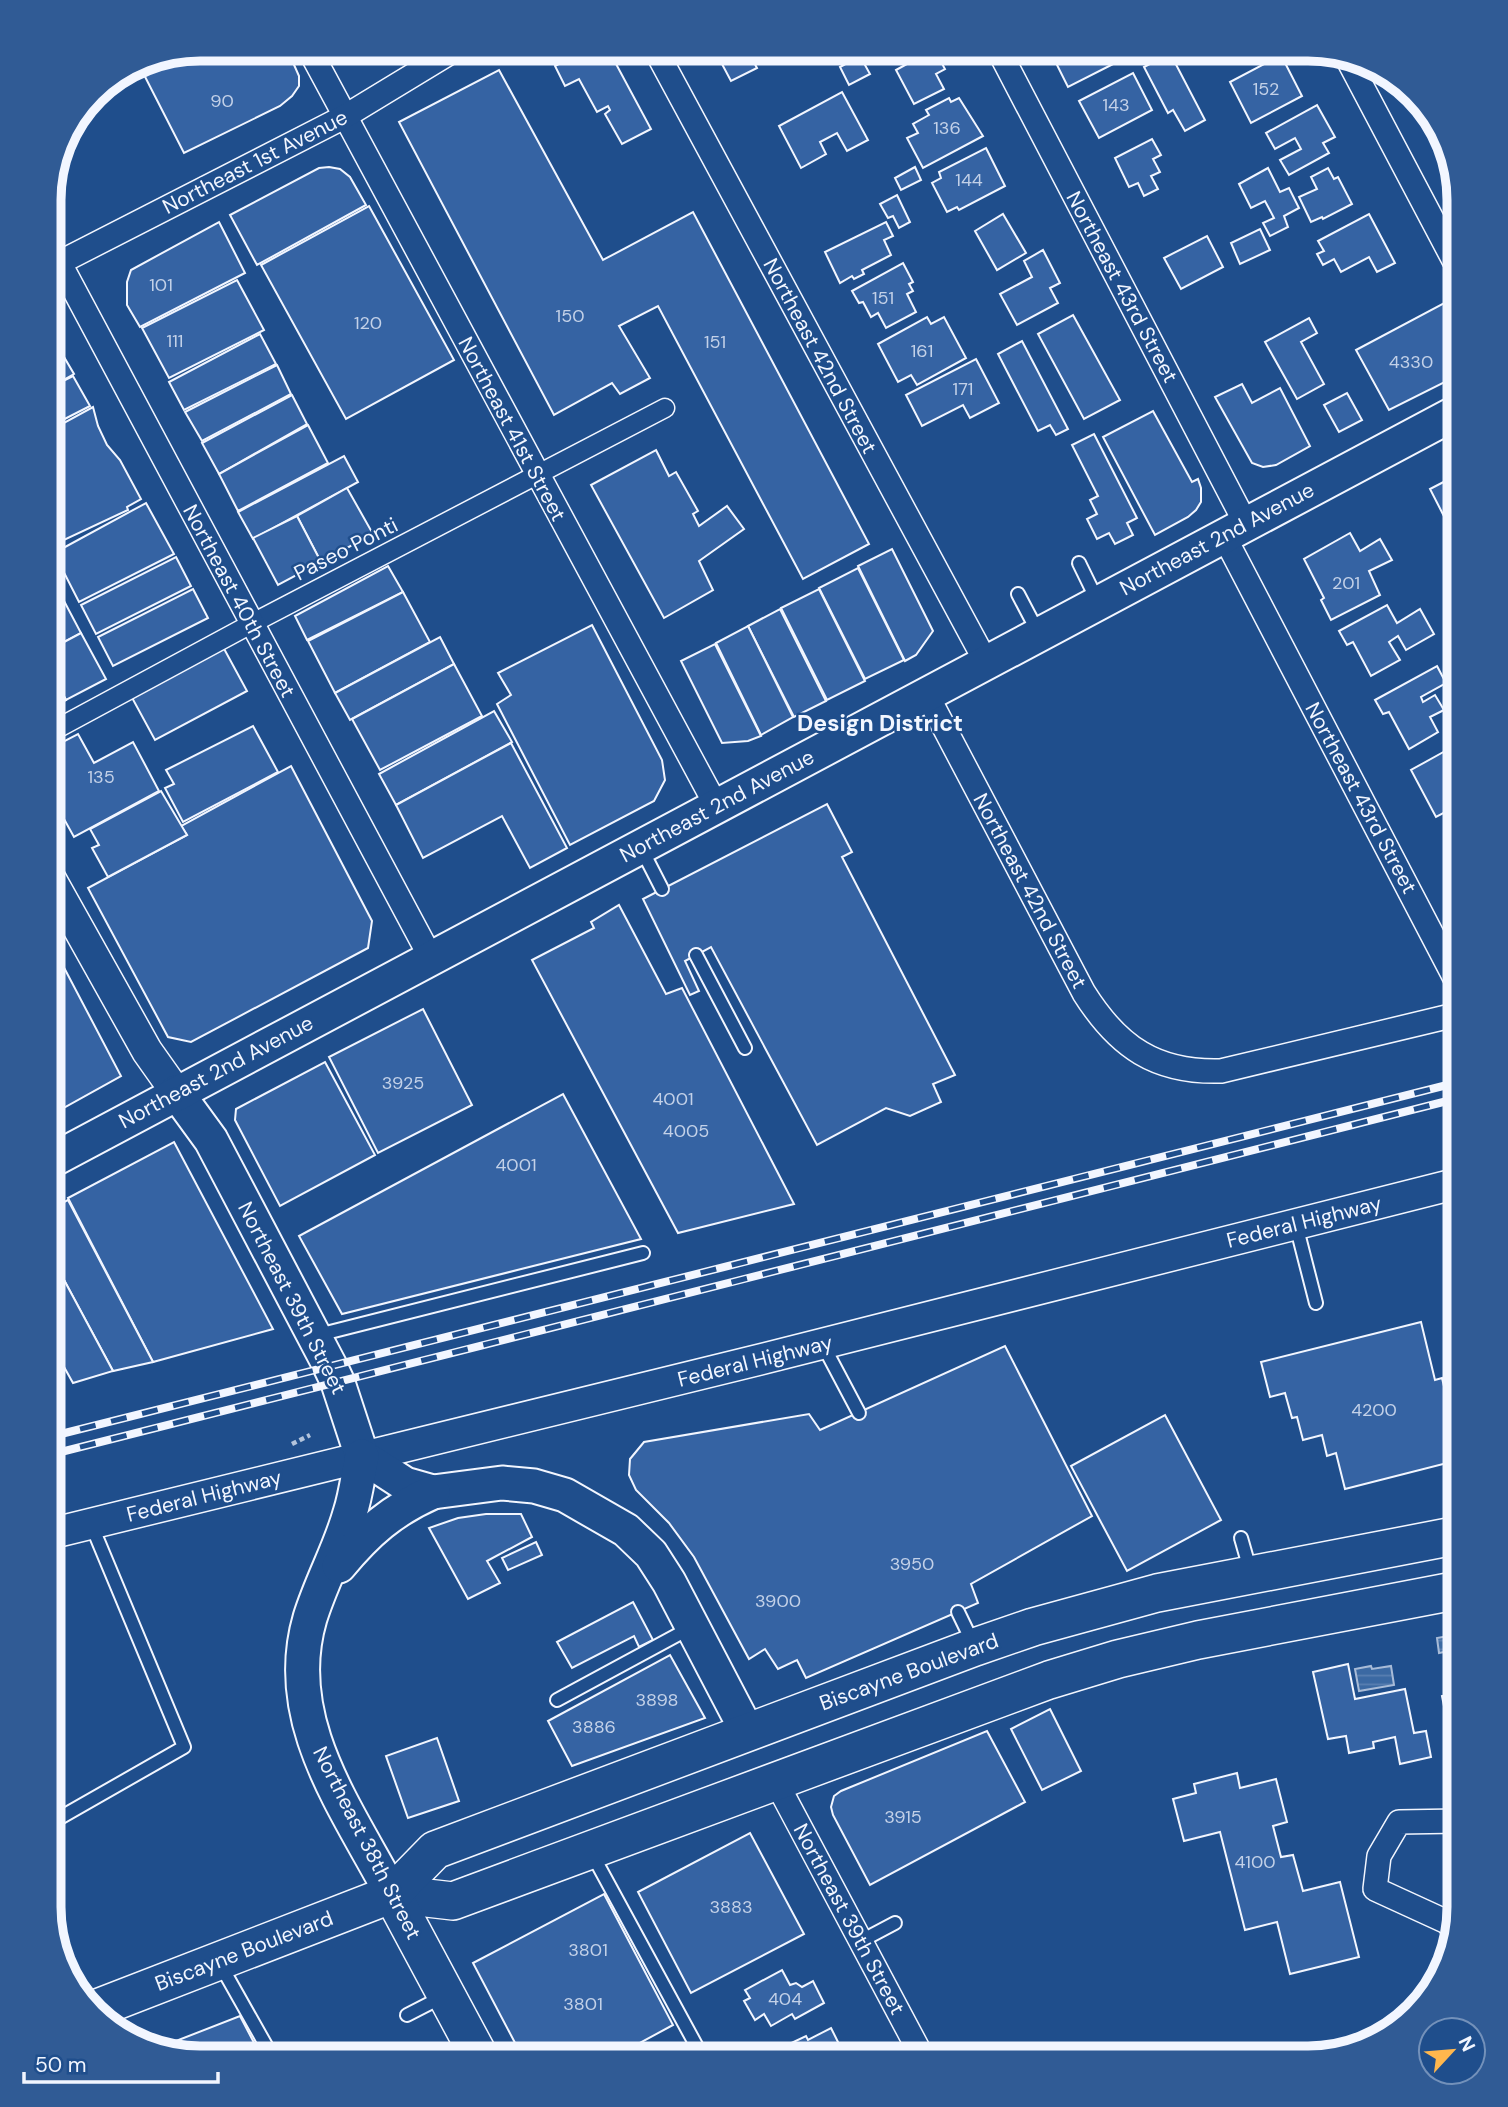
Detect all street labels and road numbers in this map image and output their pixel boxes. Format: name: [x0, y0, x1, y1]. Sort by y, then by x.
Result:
street label: Northeast 1st Avenue: [158, 103, 352, 221]
street label: Northeast 43rd Street: [1060, 186, 1184, 388]
street label: Northeast 42nd Street: [757, 253, 883, 459]
street label: Northeast 41st Street: [452, 332, 572, 526]
street label: Northeast 2nd Avenue: [1115, 476, 1319, 602]
street label: Northeast 40th Street: [176, 500, 302, 702]
street label: Paseo Ponti: [289, 511, 403, 587]
street label: Northeast 43rd Street: [1299, 697, 1423, 899]
street label: Northeast 2nd Avenue: [615, 743, 819, 869]
street label: Northeast 42nd Street: [967, 788, 1093, 994]
street label: Northeast 2nd Avenue: [114, 1009, 318, 1135]
street label: Federal Highway: [1224, 1189, 1385, 1255]
street label: Northeast 39th Street: [231, 1197, 353, 1399]
street label: Federal Highway: [675, 1328, 836, 1394]
street label: Federal Highway: [124, 1463, 285, 1529]
street label: Biscayne Boulevard: [816, 1627, 1002, 1717]
street label: Northeast 38th Street: [306, 1742, 428, 1944]
street label: Northeast 39th Street: [787, 1819, 911, 2019]
street label: Biscayne Boulevard: [151, 1904, 337, 1998]

